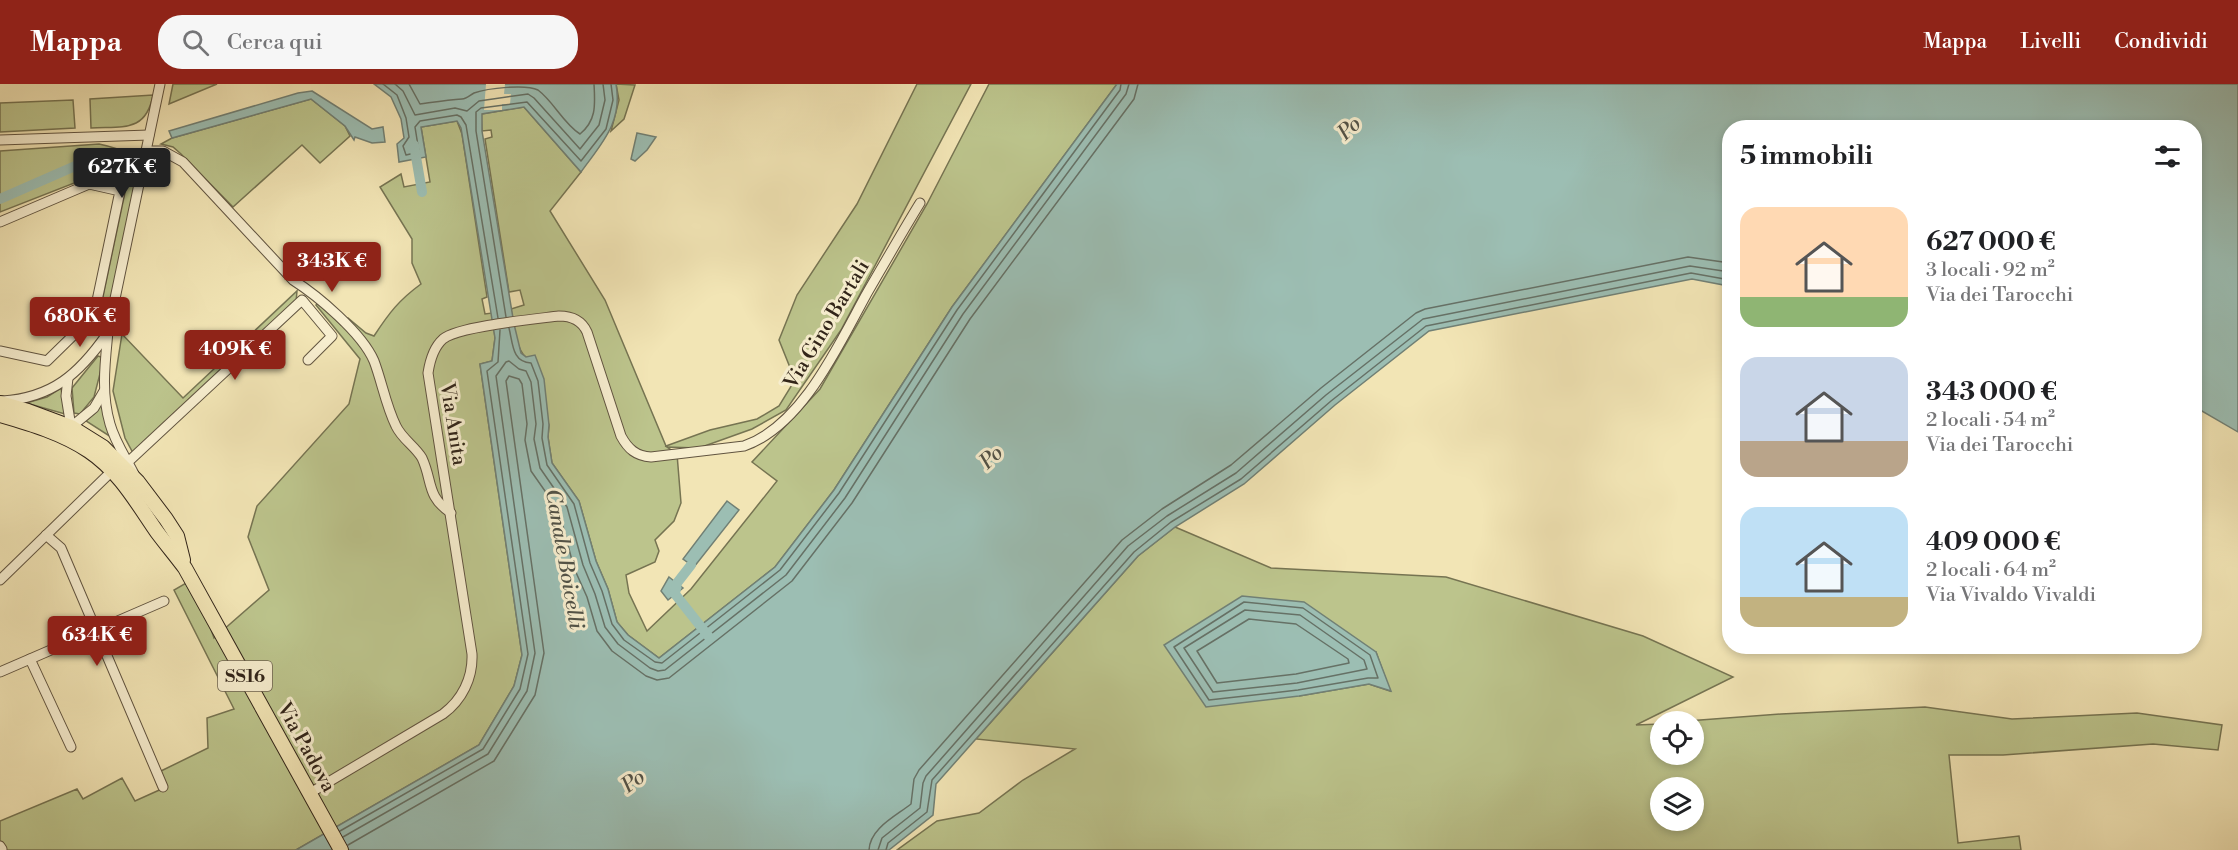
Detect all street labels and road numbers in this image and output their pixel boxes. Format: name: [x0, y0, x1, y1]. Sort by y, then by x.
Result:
street label: Via Gino Bartali: [778, 255, 876, 395]
street label: Via Anita: [433, 380, 472, 468]
road number: SS16: [218, 661, 272, 691]
street label: Via Padova: [270, 698, 341, 798]

